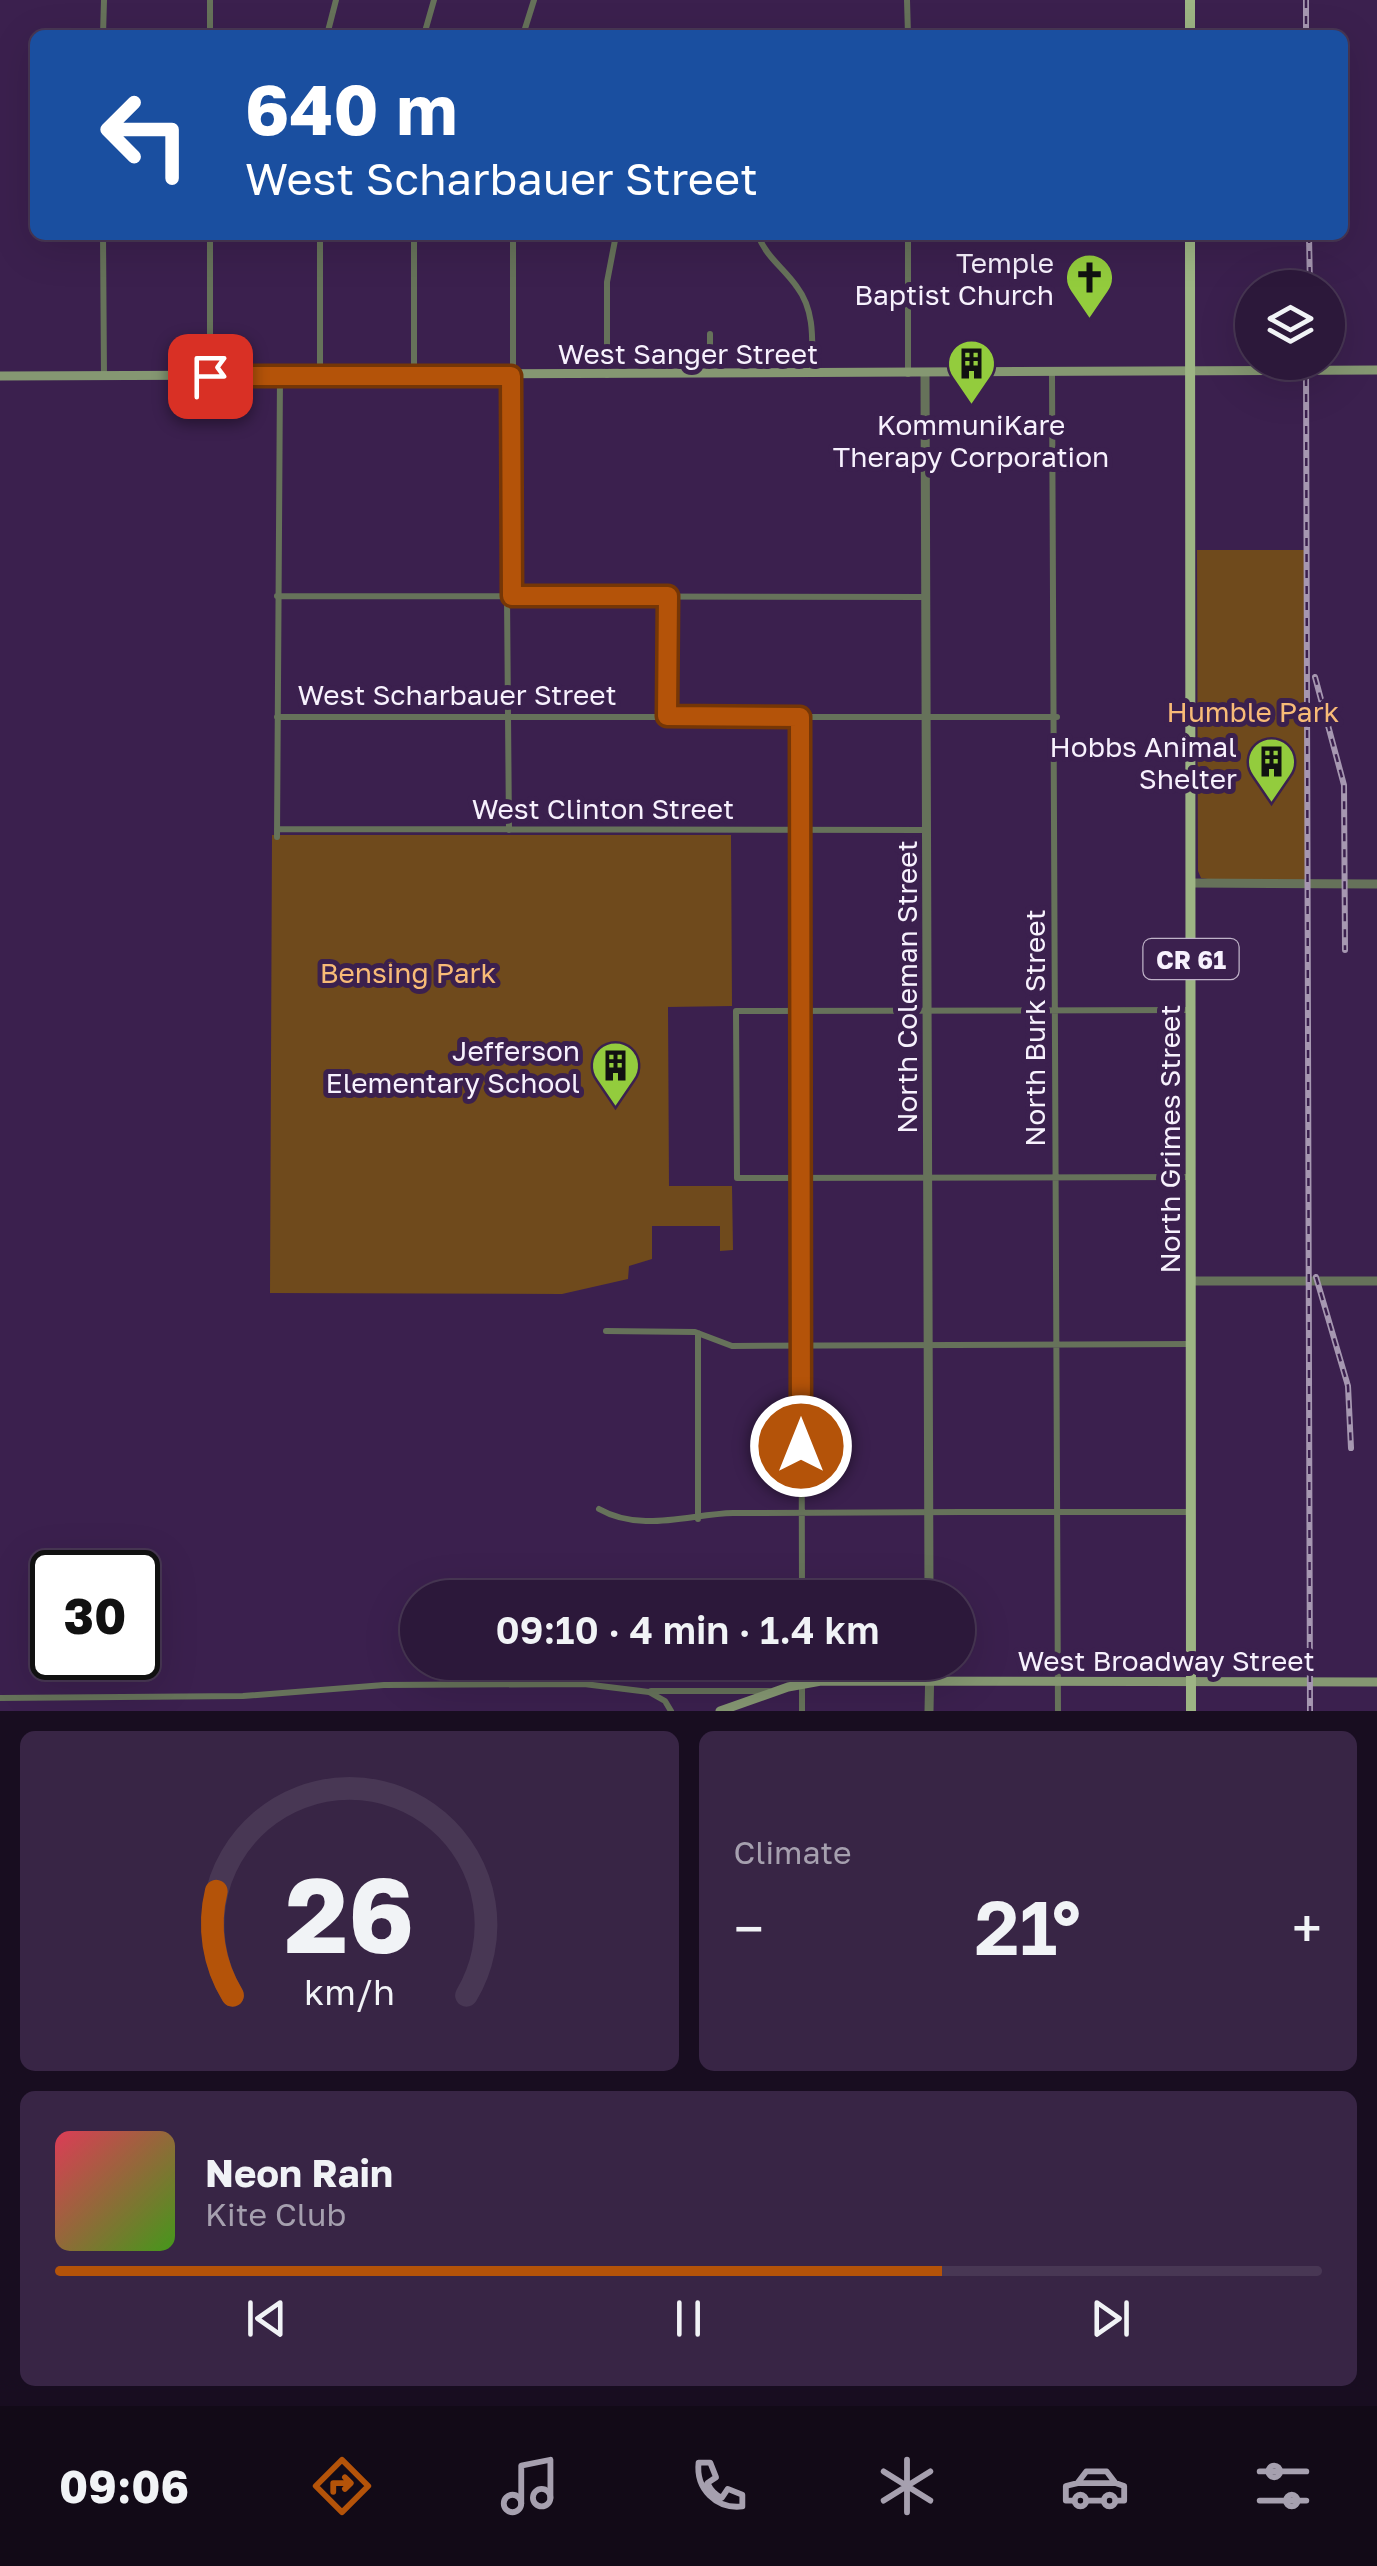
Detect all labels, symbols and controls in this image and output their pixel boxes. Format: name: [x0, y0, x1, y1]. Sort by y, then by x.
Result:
text: 640 m: [245, 66, 457, 150]
icon: left: [80, 70, 210, 200]
text: West Scharbauer Street: [245, 151, 758, 205]
place label: Temple Baptist Church: [854, 246, 1054, 311]
church icon: Temple Baptist Church: [1063, 252, 1115, 320]
map controls: [1235, 270, 1345, 380]
button: layers: [1235, 270, 1345, 380]
pin: [168, 334, 253, 419]
street label: West Sanger Street: [558, 337, 818, 370]
building icon: KommuniKare Therapy Corporation: [945, 338, 997, 406]
icon: arrive: [183, 349, 238, 404]
place label: KommuniKare Therapy Corporation: [833, 408, 1109, 473]
street label: West Scharbauer Street: [297, 678, 617, 711]
park label: Humble Park: [1167, 695, 1340, 728]
place label: Hobbs Animal Shelter: [1050, 730, 1237, 795]
building icon: Hobbs Animal Shelter: [1246, 736, 1298, 804]
street label: West Clinton Street: [472, 792, 734, 825]
street label: North Coleman Street: [890, 840, 923, 1134]
street label: North Burk Street: [1018, 909, 1051, 1147]
road number: CR 61: [1144, 939, 1238, 979]
park label: Bensing Park: [320, 956, 496, 989]
street label: North Grimes Street: [1153, 1005, 1186, 1273]
place label: Jefferson Elementary School: [326, 1034, 580, 1099]
building icon: Jefferson Elementary School: [589, 1040, 641, 1108]
position arrow: [749, 1394, 853, 1498]
speed limit sign: 30: [30, 1550, 160, 1680]
text: 09:10 · 4 min · 1.4 km: [495, 1607, 880, 1652]
street label: West Broadway Street: [1017, 1644, 1315, 1677]
text: Climate: [734, 1833, 852, 1871]
text: 26: [285, 1851, 414, 1976]
text: 21°: [974, 1881, 1081, 1972]
text: −: [734, 1895, 764, 1961]
text: +: [1292, 1895, 1322, 1961]
text: km/h: [304, 1970, 395, 2013]
text: Neon Rain: [205, 2150, 393, 2195]
text: Kite Club: [205, 2195, 346, 2233]
icon: previous: [239, 2291, 294, 2346]
icon: pause: [661, 2291, 716, 2346]
icon: next: [1083, 2291, 1138, 2346]
icon: directions: [307, 2451, 377, 2521]
icon: music: [495, 2451, 565, 2521]
icon: phone: [684, 2451, 754, 2521]
icon: climate: [872, 2451, 942, 2521]
icon: car: [1060, 2451, 1130, 2521]
icon: filters: [1248, 2451, 1318, 2521]
text: 09:06: [59, 2459, 189, 2513]

